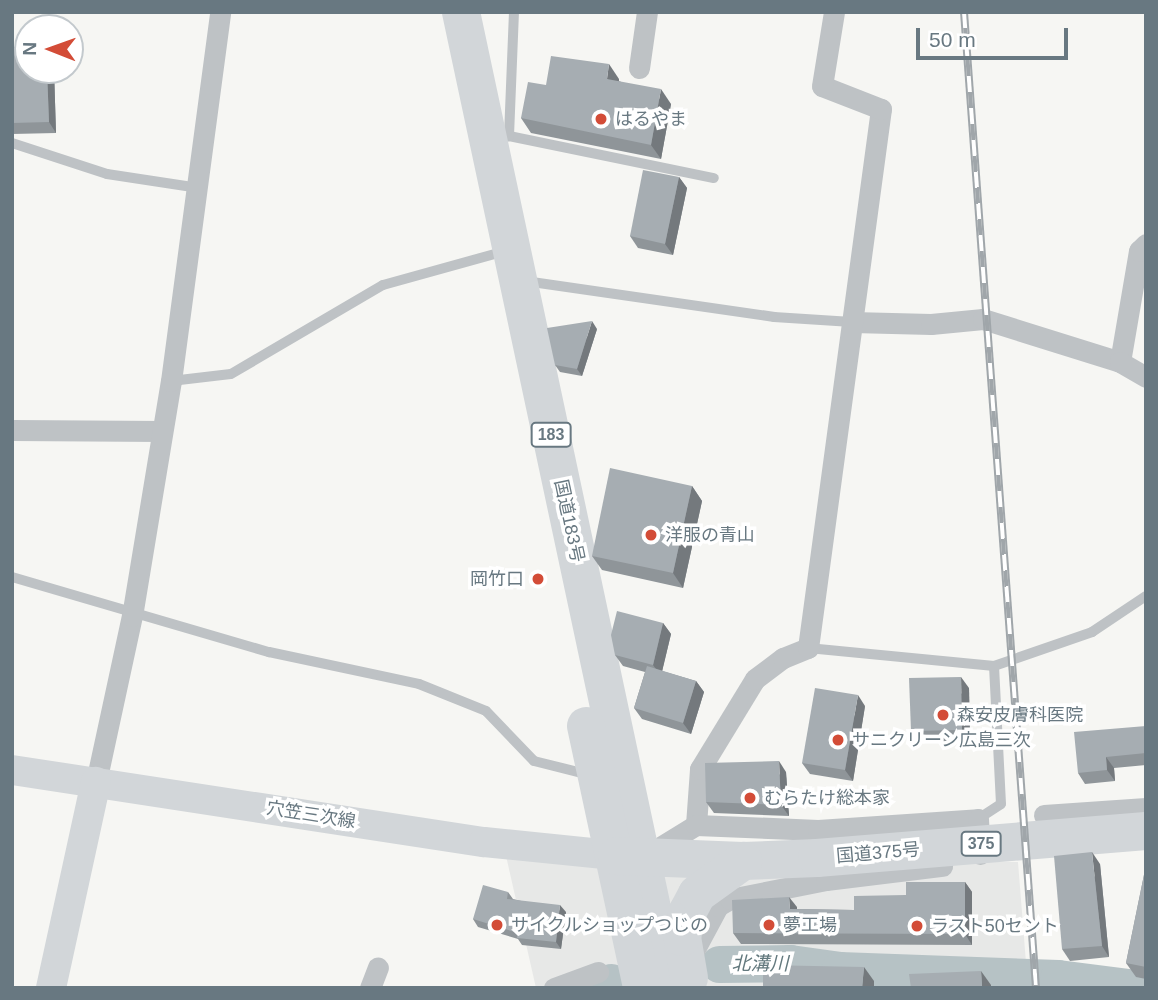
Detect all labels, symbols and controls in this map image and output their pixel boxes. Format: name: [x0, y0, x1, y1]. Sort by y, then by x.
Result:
north arrow: [14, 14, 84, 84]
scale bar: [920, 14, 1072, 58]
text: 50 m: [929, 28, 976, 51]
text: N: [19, 42, 40, 56]
place label: はるやま: [615, 108, 687, 130]
marker: はるやま: [593, 111, 609, 127]
road number: 183: [530, 422, 572, 448]
street label: 国道183号: [550, 478, 588, 564]
place label: 洋服の青山: [665, 524, 755, 546]
marker: 洋服の青山: [643, 527, 659, 543]
place label: 岡竹口: [470, 568, 524, 590]
marker: 岡竹口: [530, 571, 546, 587]
place label: 森安皮膚科医院: [957, 704, 1083, 726]
marker: 森安皮膚科医院: [935, 707, 951, 723]
place label: サニクリーン広島三次: [852, 729, 1032, 751]
marker: サニクリーン広島三次: [830, 732, 846, 748]
place label: むらたけ総本家: [764, 787, 890, 809]
marker: むらたけ総本家: [742, 790, 758, 806]
street label: 穴笠三次線: [265, 797, 357, 833]
road number: 375: [960, 832, 1002, 856]
street label: 国道375号: [835, 839, 921, 867]
place label: サイクルショップつじの: [511, 914, 709, 936]
place label: 夢工場: [783, 914, 837, 936]
place label: ラスト50セント: [931, 915, 1059, 937]
marker: サイクルショップつじの: [489, 917, 505, 933]
marker: 夢工場: [761, 917, 777, 933]
marker: ラスト50セント: [909, 918, 925, 934]
water label: 北溝川: [732, 953, 788, 975]

